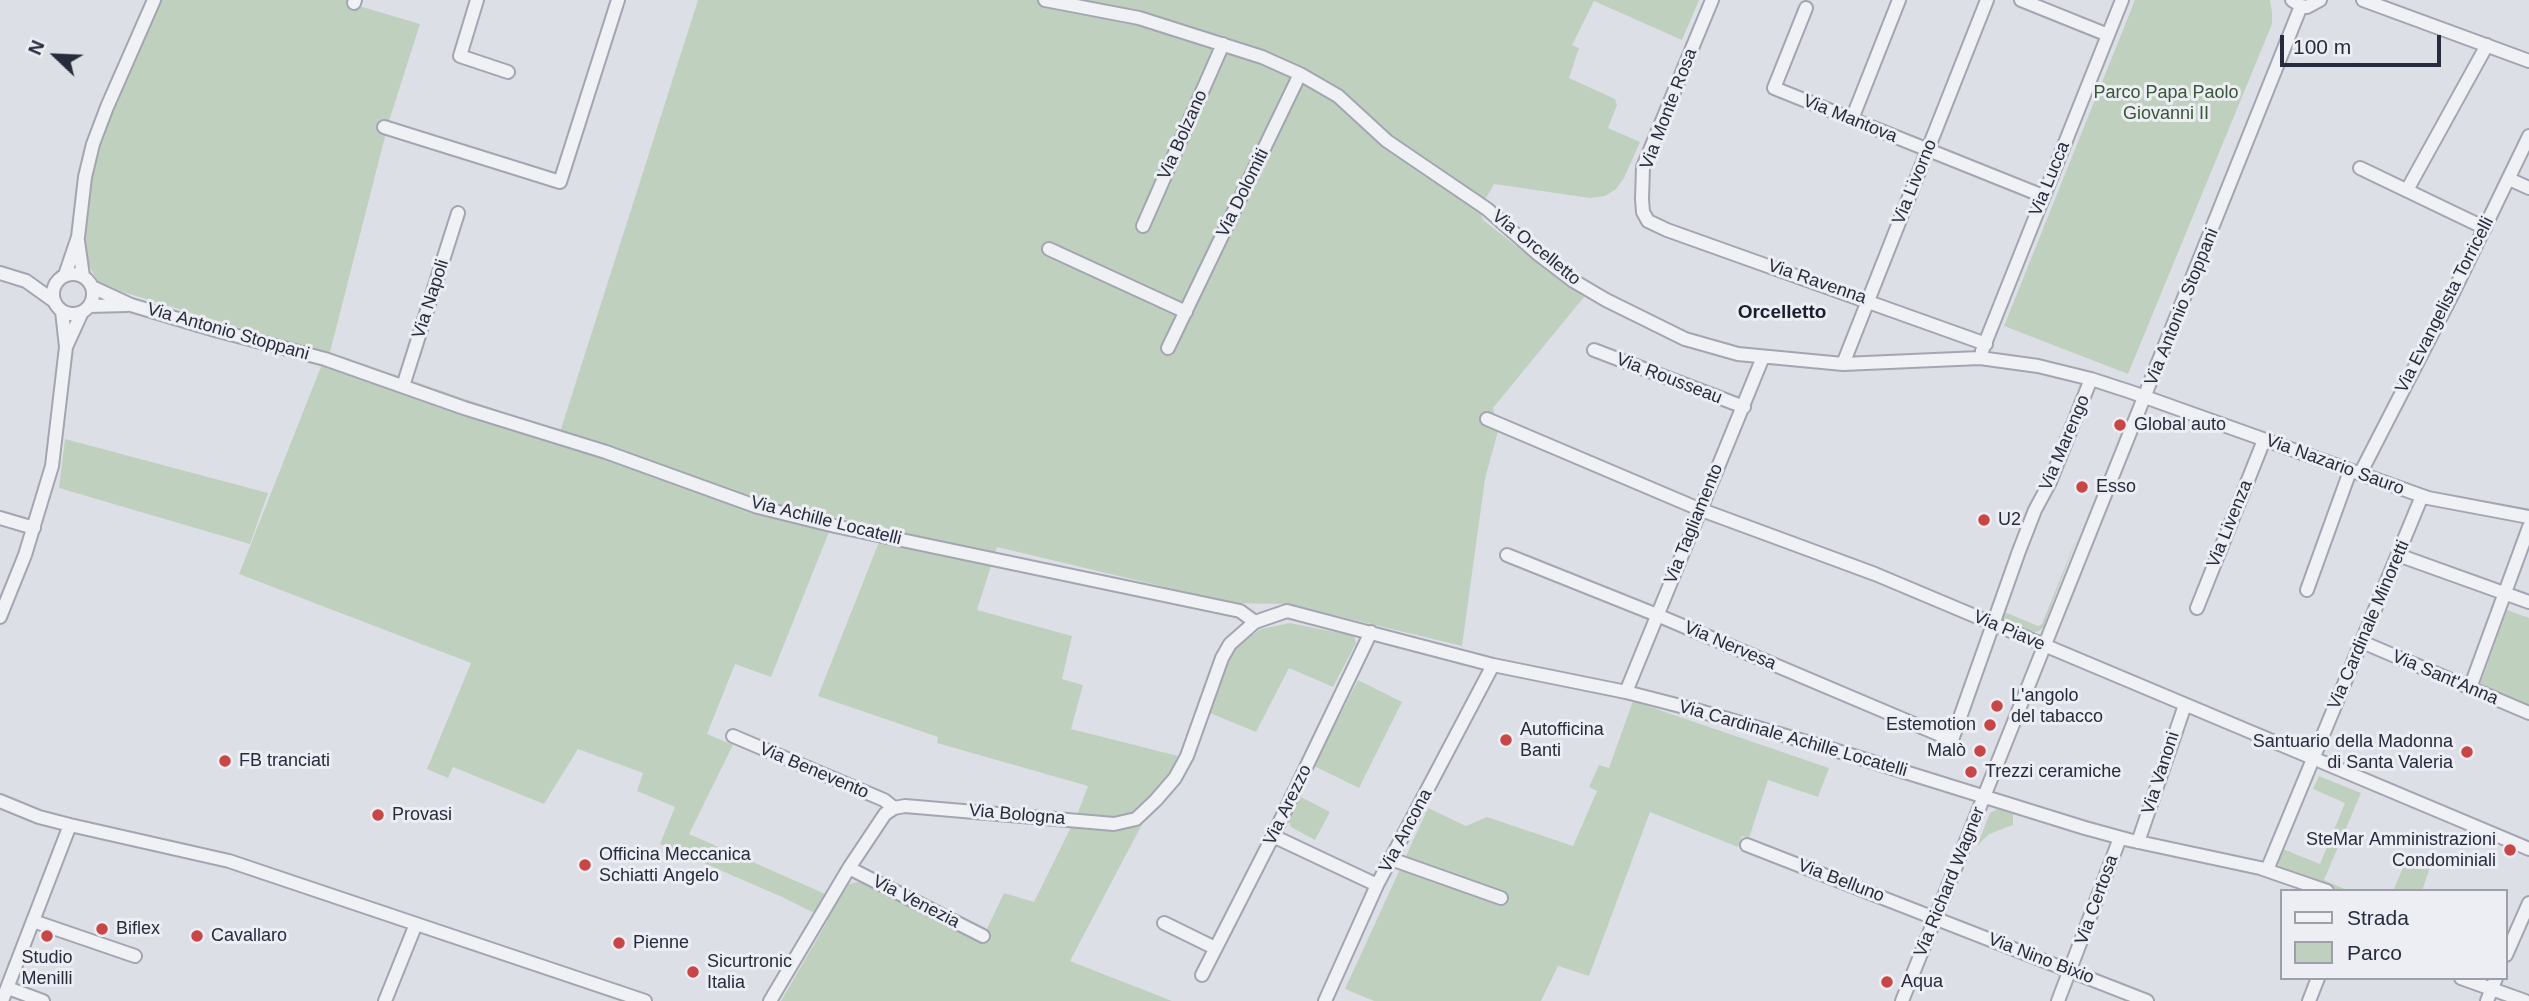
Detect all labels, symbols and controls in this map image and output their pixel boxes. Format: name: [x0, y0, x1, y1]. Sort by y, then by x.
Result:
north arrow: [21, 21, 91, 91]
scale bar: [2284, 21, 2445, 65]
text: 100 m: [2293, 35, 2351, 58]
text: N: [24, 37, 49, 58]
street label: Via Monte Rosa: [1636, 46, 1702, 172]
park label: Parco Papa Paolo Giovanni II: [2093, 82, 2239, 124]
street label: Via Bolzano: [1154, 87, 1212, 183]
street label: Via Mantova: [1800, 90, 1900, 148]
street label: Via Livorno: [1888, 136, 1942, 228]
street label: Via Lucca: [2025, 138, 2075, 220]
street label: Via Dolomiti: [1212, 145, 1274, 241]
street label: Via Orcelletto: [1487, 206, 1585, 290]
street label: Via Evangelista Torricelli: [2391, 213, 2499, 397]
street label: Via Antonio Stoppani: [2141, 225, 2223, 389]
street label: Via Ravenna: [1765, 255, 1869, 309]
street label: Via Napoli: [408, 257, 454, 341]
street label: Via Antonio Stoppani: [144, 298, 312, 366]
district label: Orcelletto: [1738, 302, 1826, 324]
street label: Via Rousseau: [1613, 349, 1725, 409]
street label: Via Marengo: [2035, 392, 2095, 494]
place label: Global auto: [2134, 414, 2226, 436]
marker: Global auto: [2112, 417, 2128, 433]
street label: Via Nazario Sauro: [2263, 430, 2407, 500]
street label: Via Tagliamento: [1660, 461, 1728, 587]
place label: Esso: [2096, 476, 2136, 498]
street label: Via Livenza: [2203, 477, 2257, 571]
marker: Esso: [2074, 479, 2090, 495]
street label: Via Achille Locatelli: [748, 492, 904, 550]
place label: U2: [1998, 509, 2021, 531]
marker: U2: [1976, 512, 1992, 528]
street label: Via Cardinale Minoretti: [2324, 537, 2414, 713]
street label: Via Piave: [1970, 606, 2048, 656]
street label: Via Nervesa: [1681, 617, 1779, 675]
street label: Via Sant'Anna: [2389, 646, 2501, 710]
place label: L'angolo del tabacco: [2011, 685, 2103, 728]
street label: Via Cardinale Achille Locatelli: [1676, 696, 1910, 782]
marker: L'angolo del tabacco: [1989, 698, 2005, 714]
place label: Estemotion: [1886, 714, 1976, 736]
marker: Estemotion: [1982, 717, 1998, 733]
place label: Autofficina Banti: [1520, 719, 1604, 762]
street label: Via Vanoni: [2138, 729, 2184, 817]
place label: Santuario della Madonna di Santa Valeria: [2253, 731, 2453, 774]
marker: Autofficina Banti: [1498, 732, 1514, 748]
street label: Via Benevento: [756, 738, 872, 804]
place label: Malò: [1927, 740, 1966, 762]
marker: Malò: [1972, 743, 1988, 759]
marker: Santuario della Madonna di Santa Valeria: [2459, 744, 2475, 760]
place label: FB tranciati: [239, 750, 330, 772]
marker: FB tranciati: [217, 753, 233, 769]
street label: Via Arezzo: [1259, 761, 1317, 849]
place label: Trezzi ceramiche: [1985, 761, 2121, 783]
marker: Trezzi ceramiche: [1963, 764, 1979, 780]
street label: Via Ancona: [1375, 785, 1437, 877]
street label: Via Bologna: [968, 800, 1066, 830]
place label: Provasi: [392, 804, 452, 826]
street label: Via Richard Wagner: [1910, 804, 1990, 960]
marker: Provasi: [370, 807, 386, 823]
place label: SteMar Amministrazioni Condominiali: [2306, 829, 2496, 872]
marker: SteMar Amministrazioni Condominiali: [2502, 842, 2518, 858]
place label: Officina Meccanica Schiatti Angelo: [599, 844, 751, 886]
street label: Via Certosa: [2071, 852, 2123, 948]
street label: Via Belluno: [1795, 855, 1887, 907]
marker: Officina Meccanica Schiatti Angelo: [577, 857, 593, 873]
street label: Via Venezia: [869, 871, 963, 933]
legend: [2280, 889, 2508, 980]
text: Strada: [2347, 906, 2409, 929]
place label: Biflex: [116, 918, 160, 940]
marker: Biflex: [94, 921, 110, 937]
place label: Cavallaro: [211, 925, 287, 947]
marker: Studio Menilli: [39, 928, 55, 944]
marker: Cavallaro: [189, 928, 205, 944]
street label: Via Nino Bixio: [1985, 929, 2097, 989]
place label: Pienne: [633, 932, 689, 954]
marker: Pienne: [611, 935, 627, 951]
text: Parco: [2347, 941, 2402, 964]
place label: Studio Menilli: [21, 947, 73, 990]
place label: Sicurtronic Italia: [707, 951, 792, 993]
marker: Sicurtronic Italia: [685, 964, 701, 980]
place label: Aqua: [1901, 971, 1943, 993]
marker: Aqua: [1879, 974, 1895, 990]

